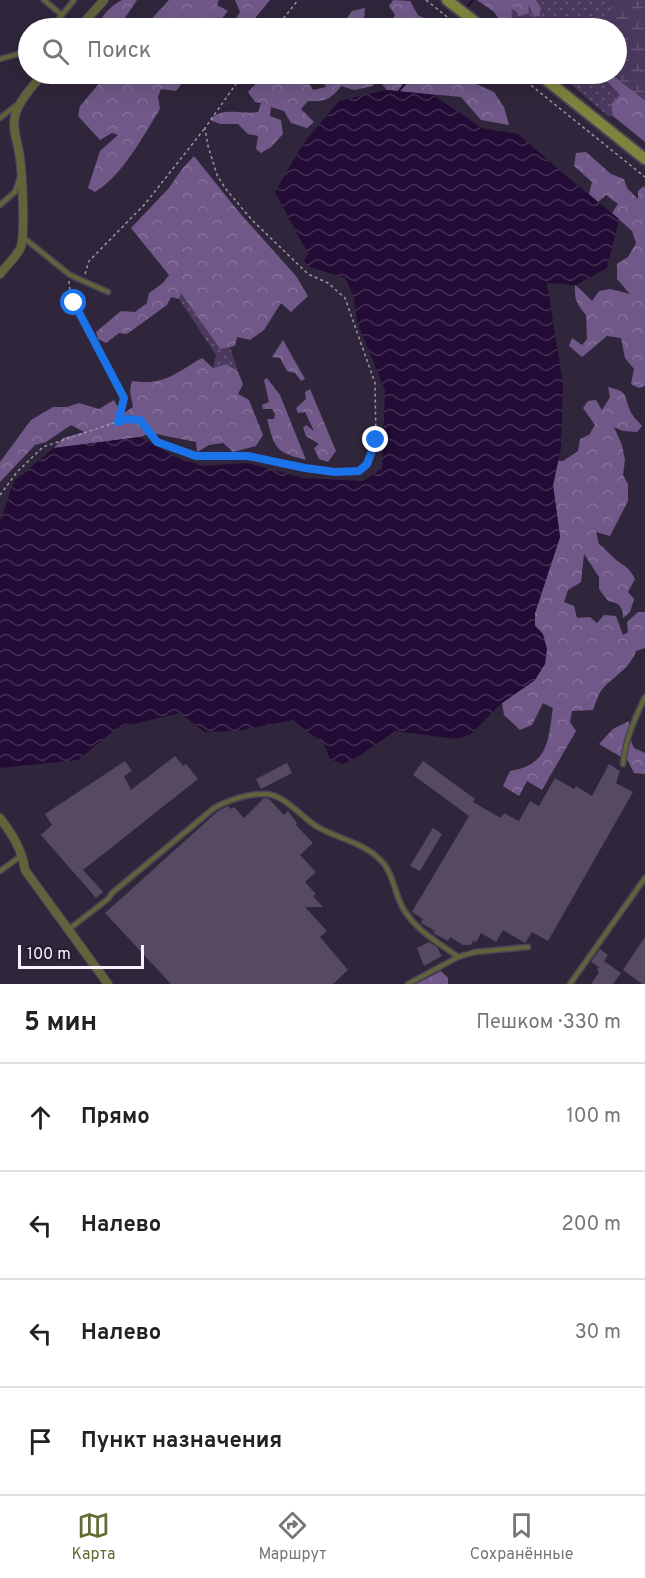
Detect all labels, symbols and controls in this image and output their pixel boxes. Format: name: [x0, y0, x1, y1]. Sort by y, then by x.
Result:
search box: [18, 18, 627, 84]
icon: search: [39, 35, 72, 68]
text: Поиск: [87, 38, 151, 65]
route start: [60, 289, 86, 315]
route end: [362, 426, 388, 452]
scale bar: [18, 942, 144, 970]
text: 100 m: [27, 945, 71, 965]
text: 5 мин: [24, 1007, 97, 1040]
text: Пешком · 330 m: [476, 1010, 621, 1036]
icon: ahead: [24, 1101, 57, 1134]
text: Прямо: [81, 1104, 150, 1131]
text: 100 m: [566, 1104, 621, 1130]
icon: left: [24, 1209, 57, 1242]
text: Налево: [81, 1212, 161, 1239]
text: 200 m: [562, 1212, 621, 1238]
icon: left: [24, 1317, 57, 1350]
text: Налево: [81, 1320, 161, 1347]
text: 30 m: [575, 1320, 621, 1346]
icon: arrive: [24, 1425, 57, 1458]
text: Пункт назначения: [81, 1428, 282, 1455]
tab: Карта: [72, 1509, 115, 1565]
tab: Маршрут: [258, 1509, 327, 1565]
tab: Сохранённые: [470, 1509, 573, 1565]

